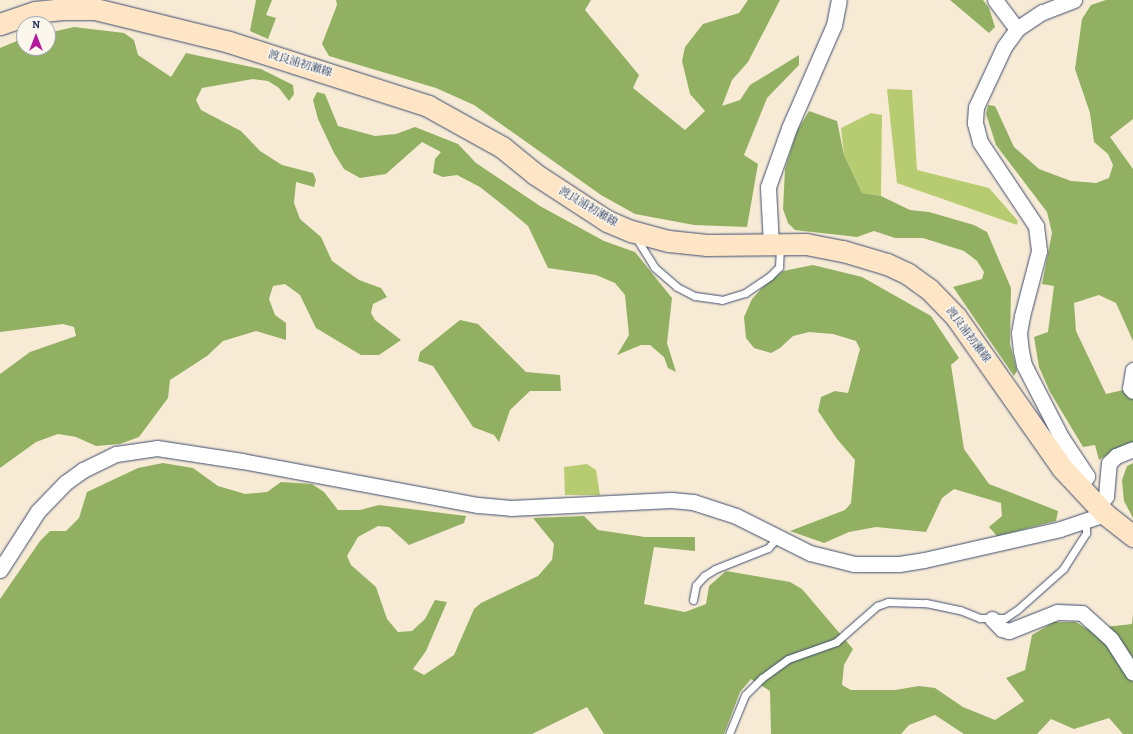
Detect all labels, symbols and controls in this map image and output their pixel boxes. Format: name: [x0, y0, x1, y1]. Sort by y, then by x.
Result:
north arrow: [16, 16, 56, 56]
text: N: [32, 17, 40, 32]
street label: 渡良浦初瀬線: [267, 48, 333, 80]
street label: 渡良浦初瀬線: [556, 184, 620, 230]
street label: 渡良浦初瀬線: [943, 305, 993, 365]

